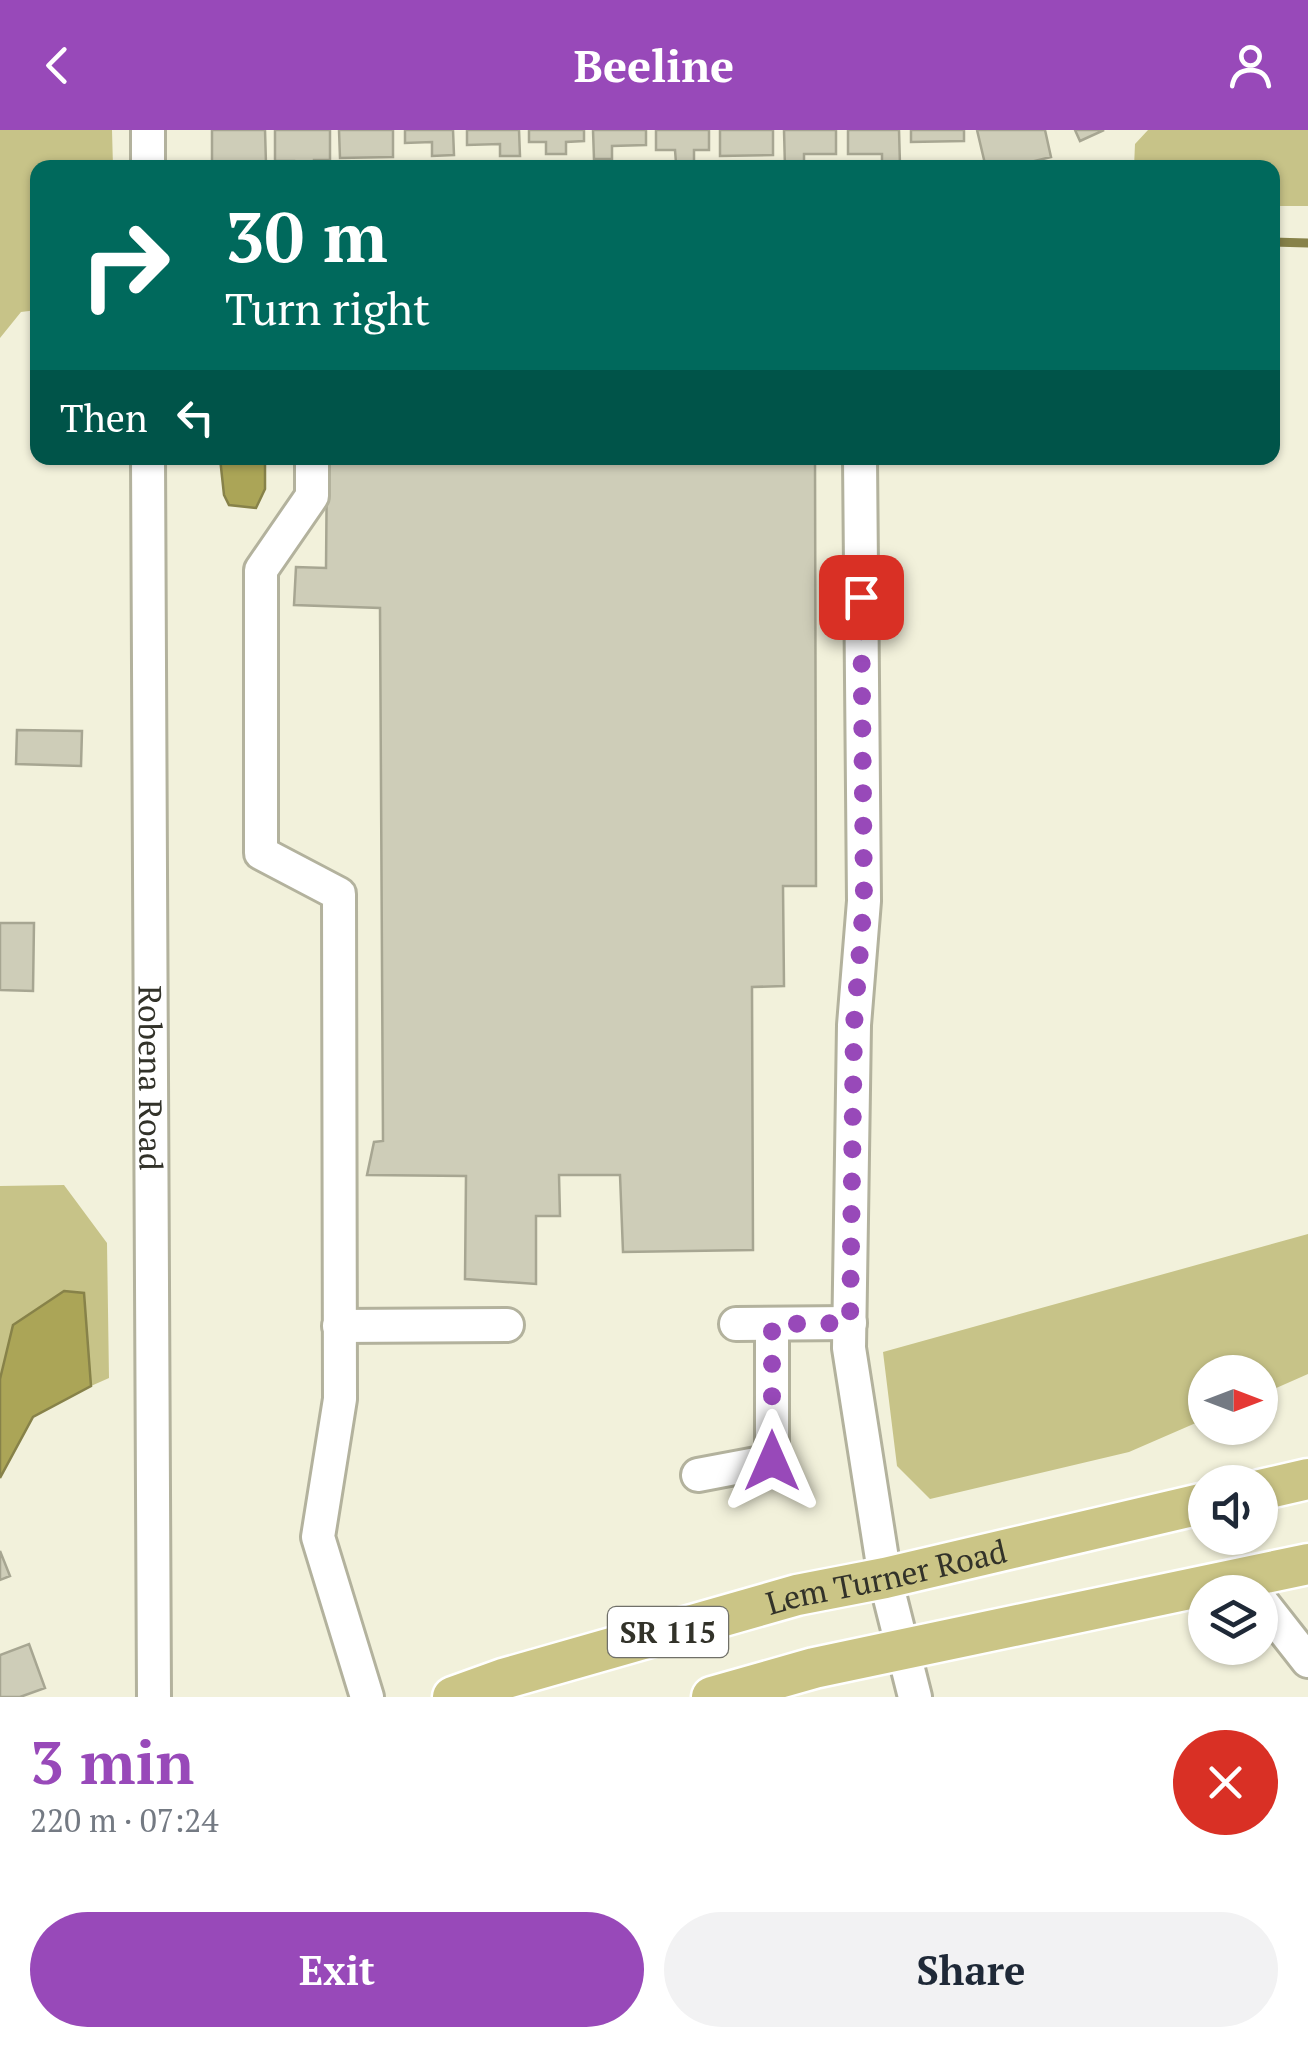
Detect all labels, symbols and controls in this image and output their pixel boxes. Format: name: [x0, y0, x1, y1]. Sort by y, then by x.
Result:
text: Beeline: [574, 35, 734, 95]
icon: back: [30, 38, 85, 93]
icon: person: [1223, 38, 1278, 93]
text: 30 m: [225, 189, 388, 282]
icon: right: [60, 200, 190, 330]
text: Turn right: [225, 278, 430, 338]
icon: left: [168, 390, 223, 445]
text: Then: [60, 393, 148, 443]
pin: [819, 555, 904, 640]
icon: arrive: [834, 570, 889, 625]
street label: Robena Road: [130, 985, 172, 1171]
north arrow: [1188, 1355, 1278, 1445]
map controls: [1188, 1355, 1278, 1665]
position arrow: [720, 1409, 824, 1513]
button: sound: [1188, 1465, 1278, 1555]
street label: Lem Turner Road: [761, 1529, 1011, 1624]
button: layers: [1188, 1575, 1278, 1665]
road number: SR 115: [608, 1607, 728, 1657]
text: 3 min: [30, 1722, 194, 1801]
button: close: [1173, 1730, 1278, 1835]
text: 220 m · 07:24: [30, 1799, 218, 1841]
button: Exit: [30, 1912, 644, 2027]
button: Share: [664, 1912, 1278, 2027]

